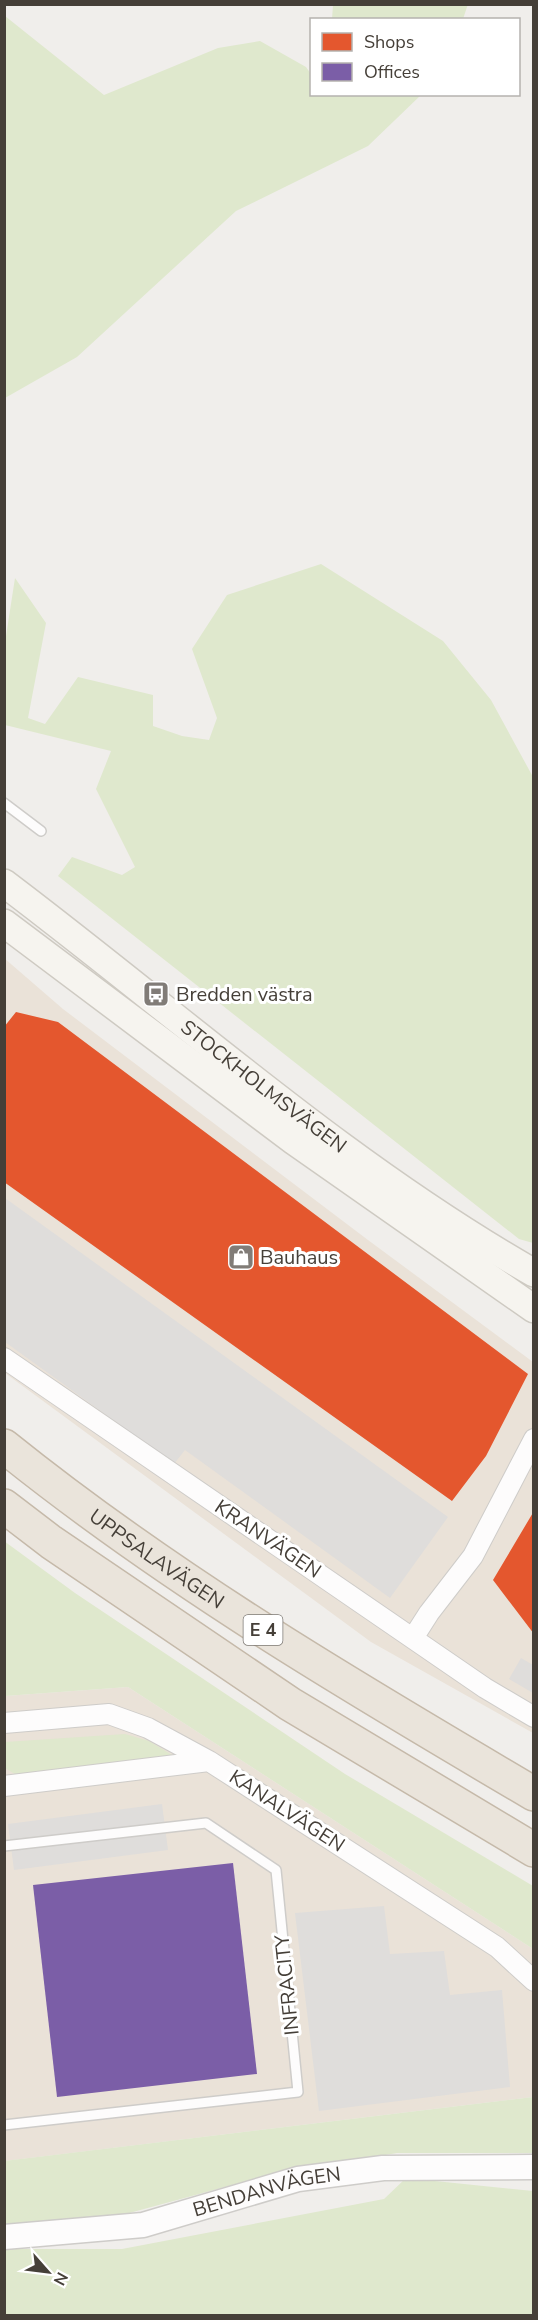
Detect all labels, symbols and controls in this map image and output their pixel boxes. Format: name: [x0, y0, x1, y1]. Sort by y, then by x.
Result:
legend: [310, 18, 520, 96]
text: Shops: [364, 30, 414, 54]
text: Offices: [364, 60, 420, 84]
bus stop icon: Bredden västra: [141, 979, 171, 1009]
place label: Bredden västra: [176, 981, 313, 1008]
street label: STOCKHOLMSVÄGEN: [175, 1013, 352, 1159]
shop icon: Bauhaus: [226, 1242, 256, 1272]
place label: Bauhaus: [260, 1244, 338, 1271]
street label: KRANVÄGEN: [209, 1493, 327, 1585]
street label: UPPSALAVÄGEN: [84, 1502, 230, 1615]
road number: E 4: [244, 1615, 282, 1645]
street label: KANALVÄGEN: [224, 1764, 350, 1858]
street label: INFRACITY: [268, 1932, 306, 2037]
street label: BENDANVÄGEN: [189, 2160, 342, 2223]
north arrow: [18, 2242, 78, 2302]
text: N: [48, 2268, 73, 2289]

